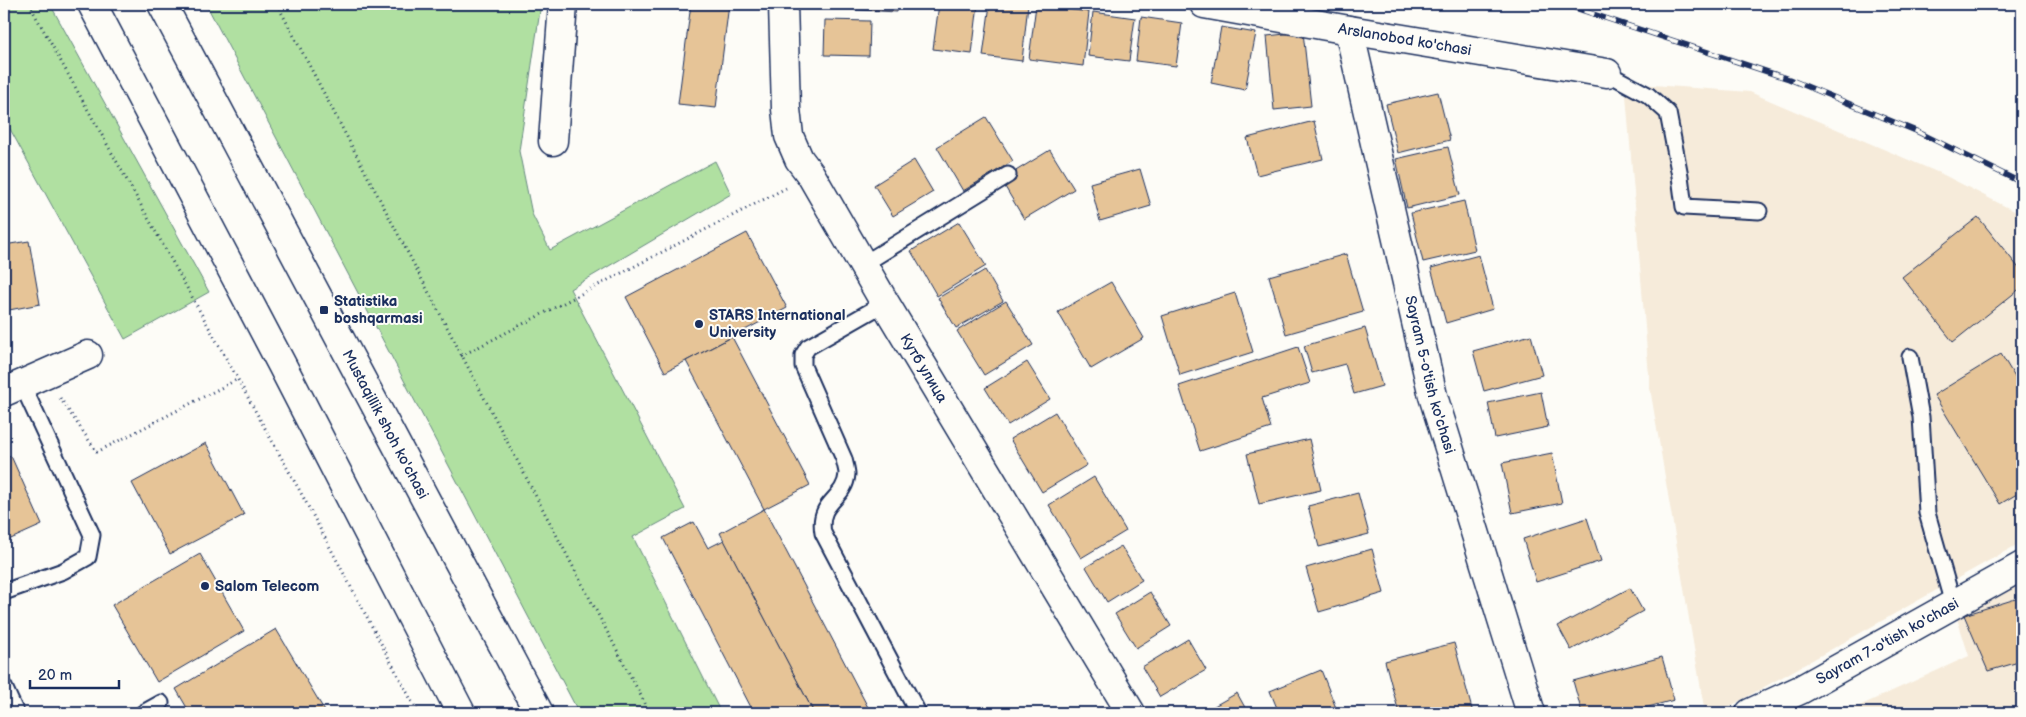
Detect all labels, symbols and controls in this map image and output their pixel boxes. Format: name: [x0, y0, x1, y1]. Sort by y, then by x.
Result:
street label: Arslanobod ko'chasi: [1337, 19, 1473, 60]
place label: Statistika boshqarmasi: [334, 292, 423, 328]
street label: Sayram 5-o'tish ko'chasi: [1401, 294, 1460, 456]
marker: Statistika boshqarmasi: [318, 304, 330, 316]
place label: STARS International University: [709, 306, 846, 342]
marker: STARS International University: [693, 318, 705, 330]
street label: Кутб улица: [896, 330, 952, 406]
street label: Mustaqillik shoh ko'chasi: [338, 346, 433, 502]
place label: Salom Telecom: [215, 577, 320, 596]
marker: Salom Telecom: [199, 580, 211, 592]
street label: Sayram 7-o'tish ko'chasi: [1812, 594, 1962, 689]
scale bar: [30, 657, 119, 689]
text: 20 m: [38, 666, 72, 685]

